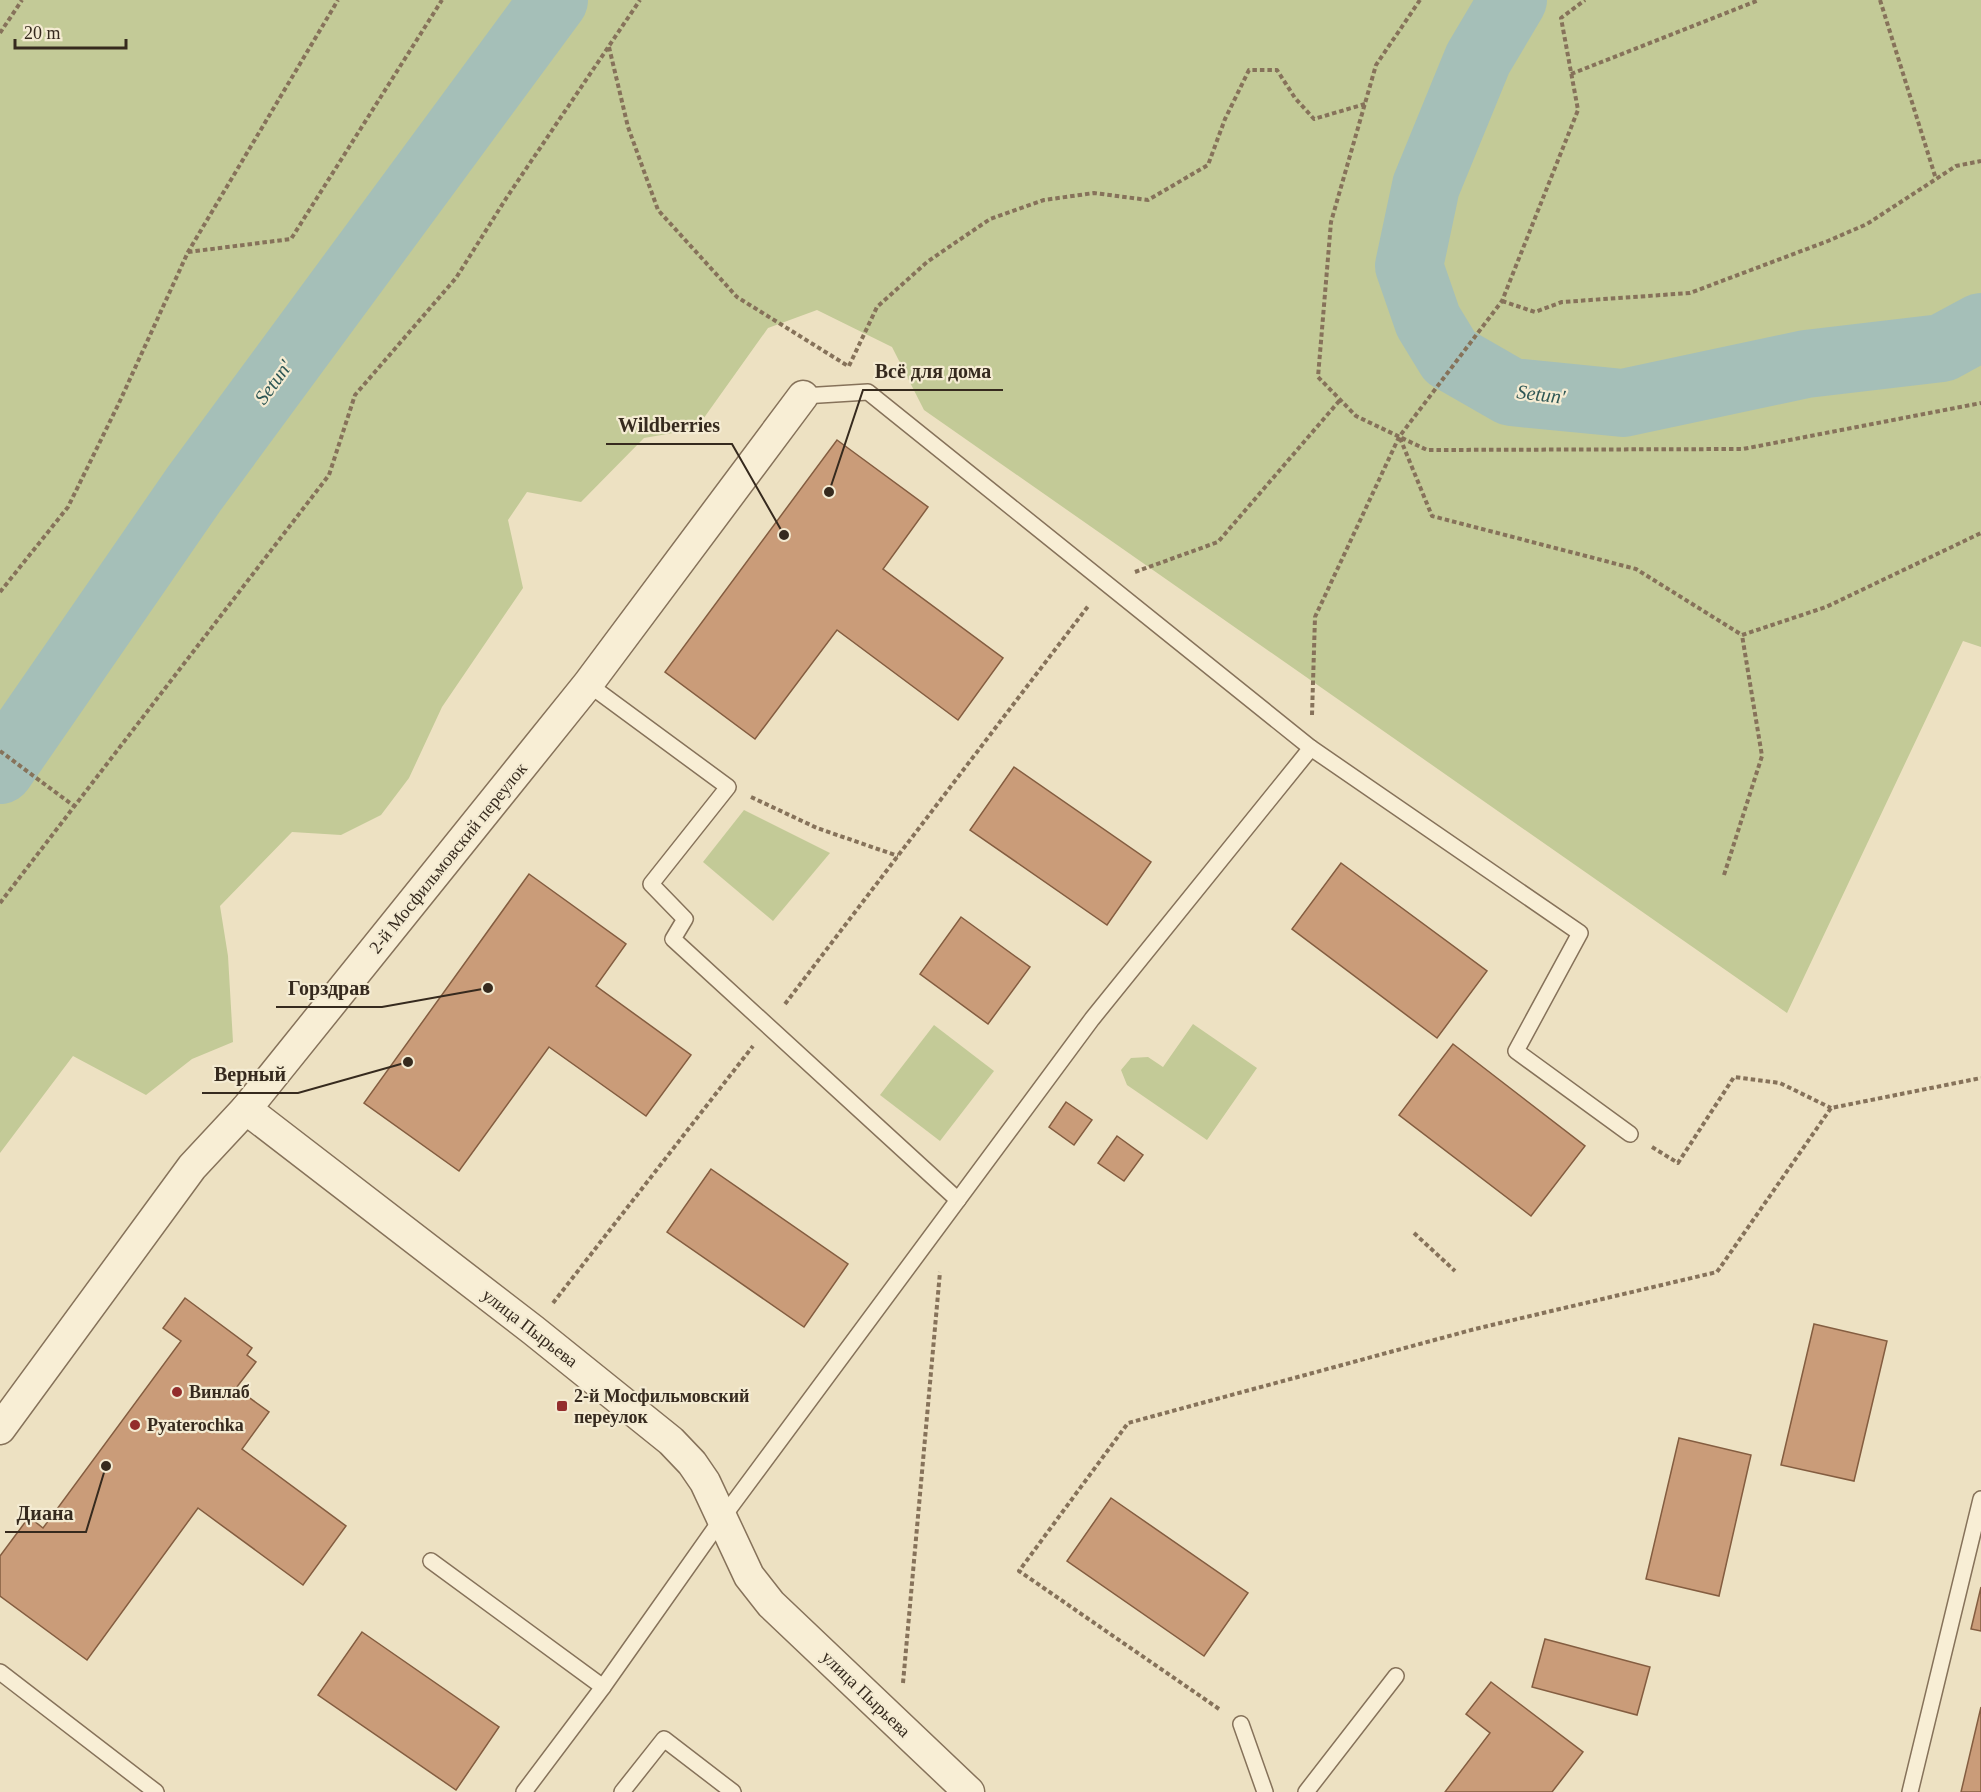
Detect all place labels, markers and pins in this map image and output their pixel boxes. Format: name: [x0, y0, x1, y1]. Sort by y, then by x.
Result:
callout: Всё для дома: [863, 352, 1003, 390]
callout: Wildberries: [606, 406, 732, 444]
callout: Горздрав: [276, 969, 382, 1007]
callout: Верный: [202, 1055, 298, 1093]
place label: Винлаб: [189, 1382, 250, 1402]
marker: Винлаб: [170, 1385, 184, 1399]
place label: 2-й Мосфильмовский переулок: [574, 1386, 749, 1427]
marker: 2-й Мосфильмовский переулок: [555, 1399, 569, 1413]
place label: Pyaterochka: [147, 1415, 244, 1435]
marker: Pyaterochka: [128, 1418, 142, 1432]
callout: Диана: [5, 1494, 86, 1532]

